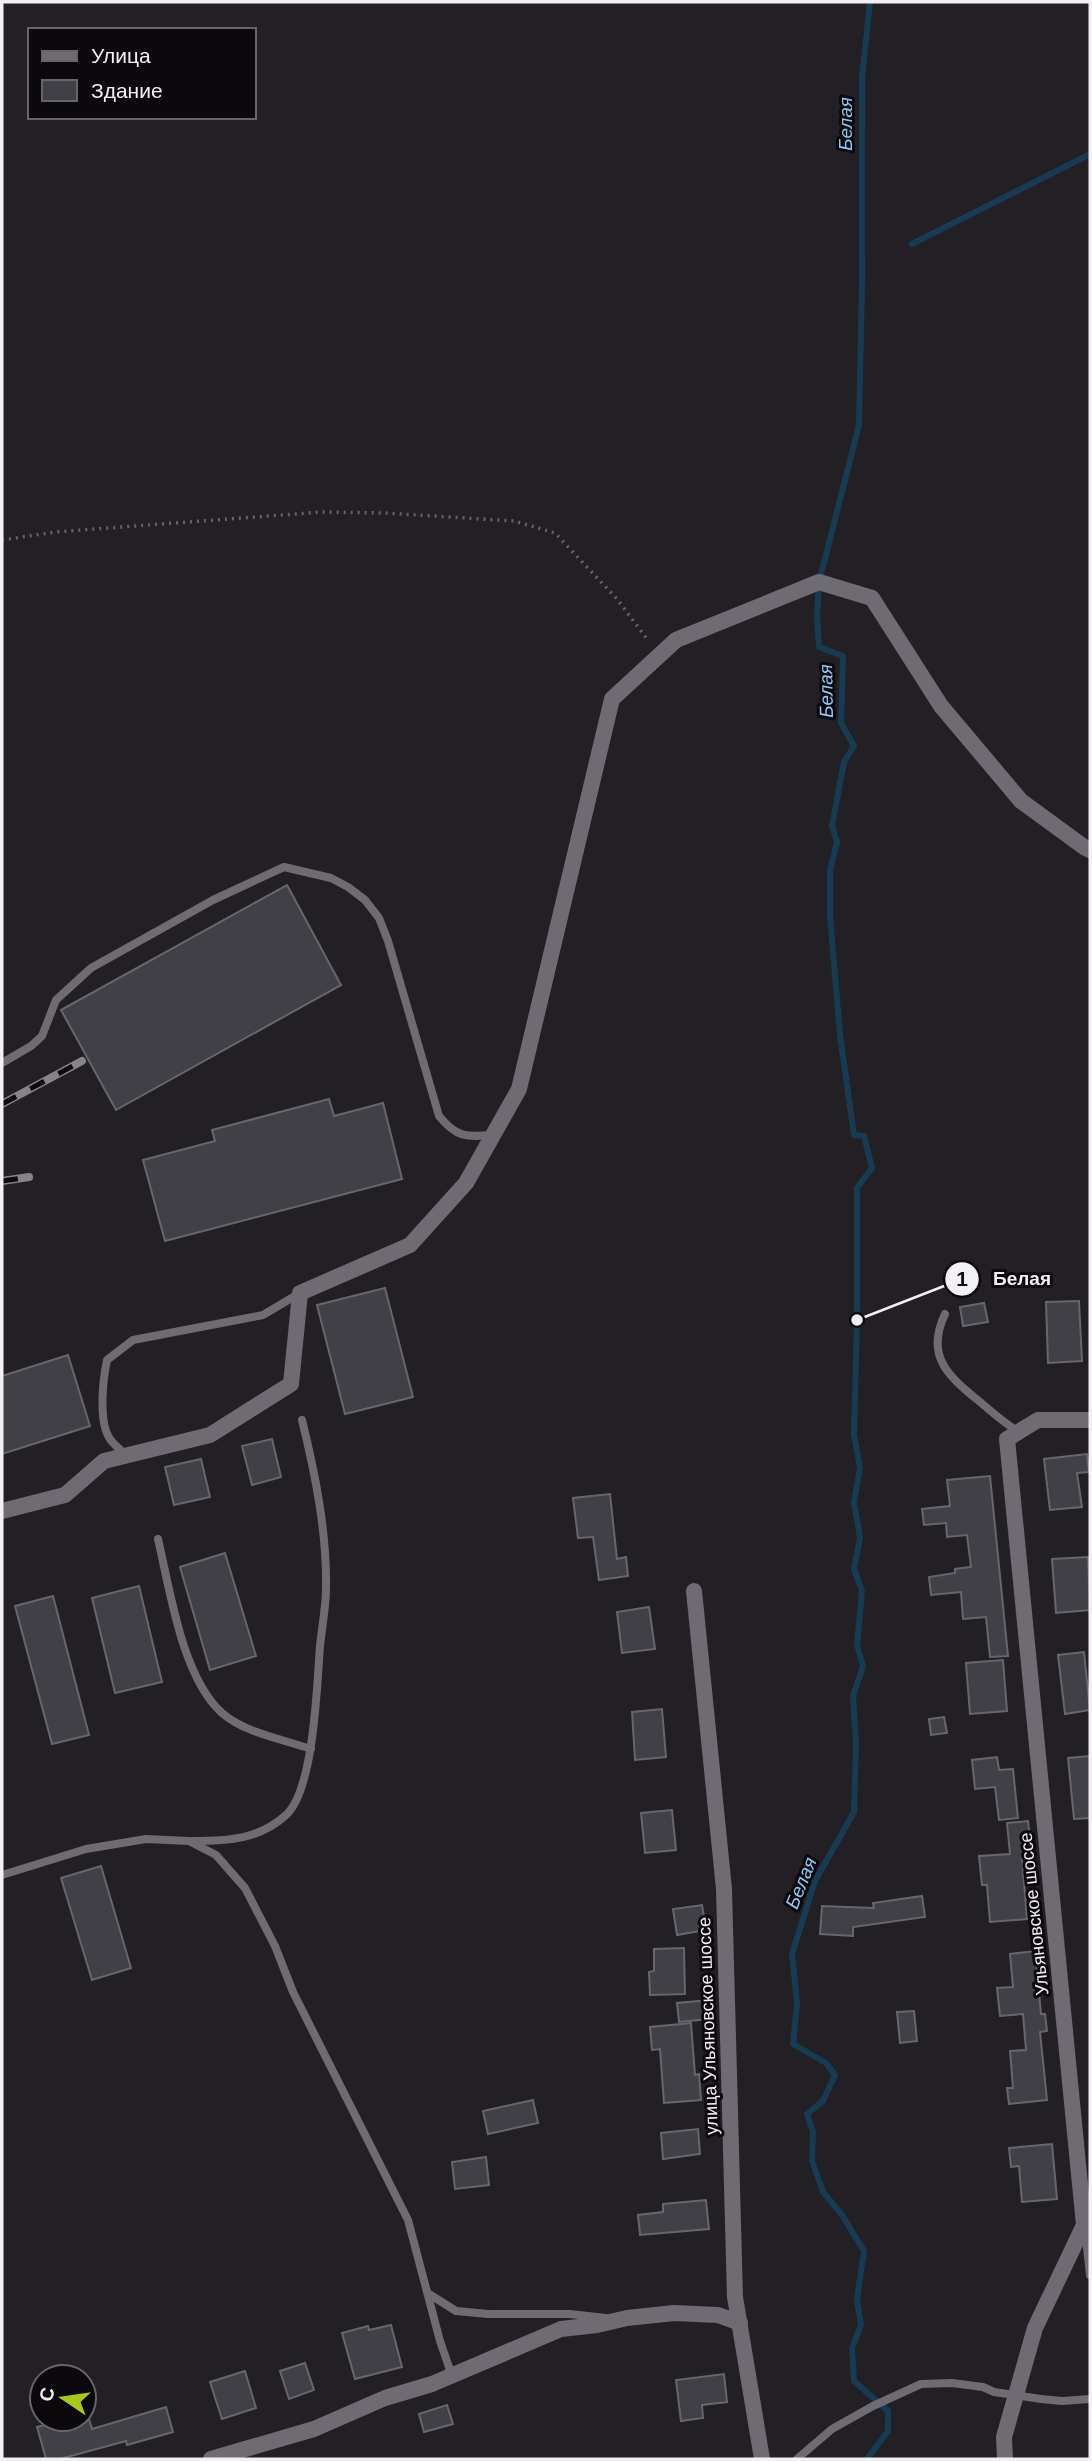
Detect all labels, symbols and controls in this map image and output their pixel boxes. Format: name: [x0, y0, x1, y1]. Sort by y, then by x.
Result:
legend: [28, 28, 256, 119]
text: Улица: [91, 44, 151, 67]
text: Здание: [91, 79, 163, 102]
water label: Белая: [835, 97, 856, 151]
water label: Белая: [815, 664, 837, 718]
callout: Белая: [944, 1259, 1065, 1299]
text: 1: [956, 1267, 968, 1290]
text: Белая: [993, 1268, 1051, 1289]
street label: Ульяновское шоссе: [1015, 1832, 1053, 1996]
water label: Белая: [781, 1854, 821, 1912]
street label: улица Ульяновское шоссе: [694, 1917, 722, 2135]
north arrow: [28, 2363, 98, 2433]
text: С: [35, 2385, 59, 2403]

